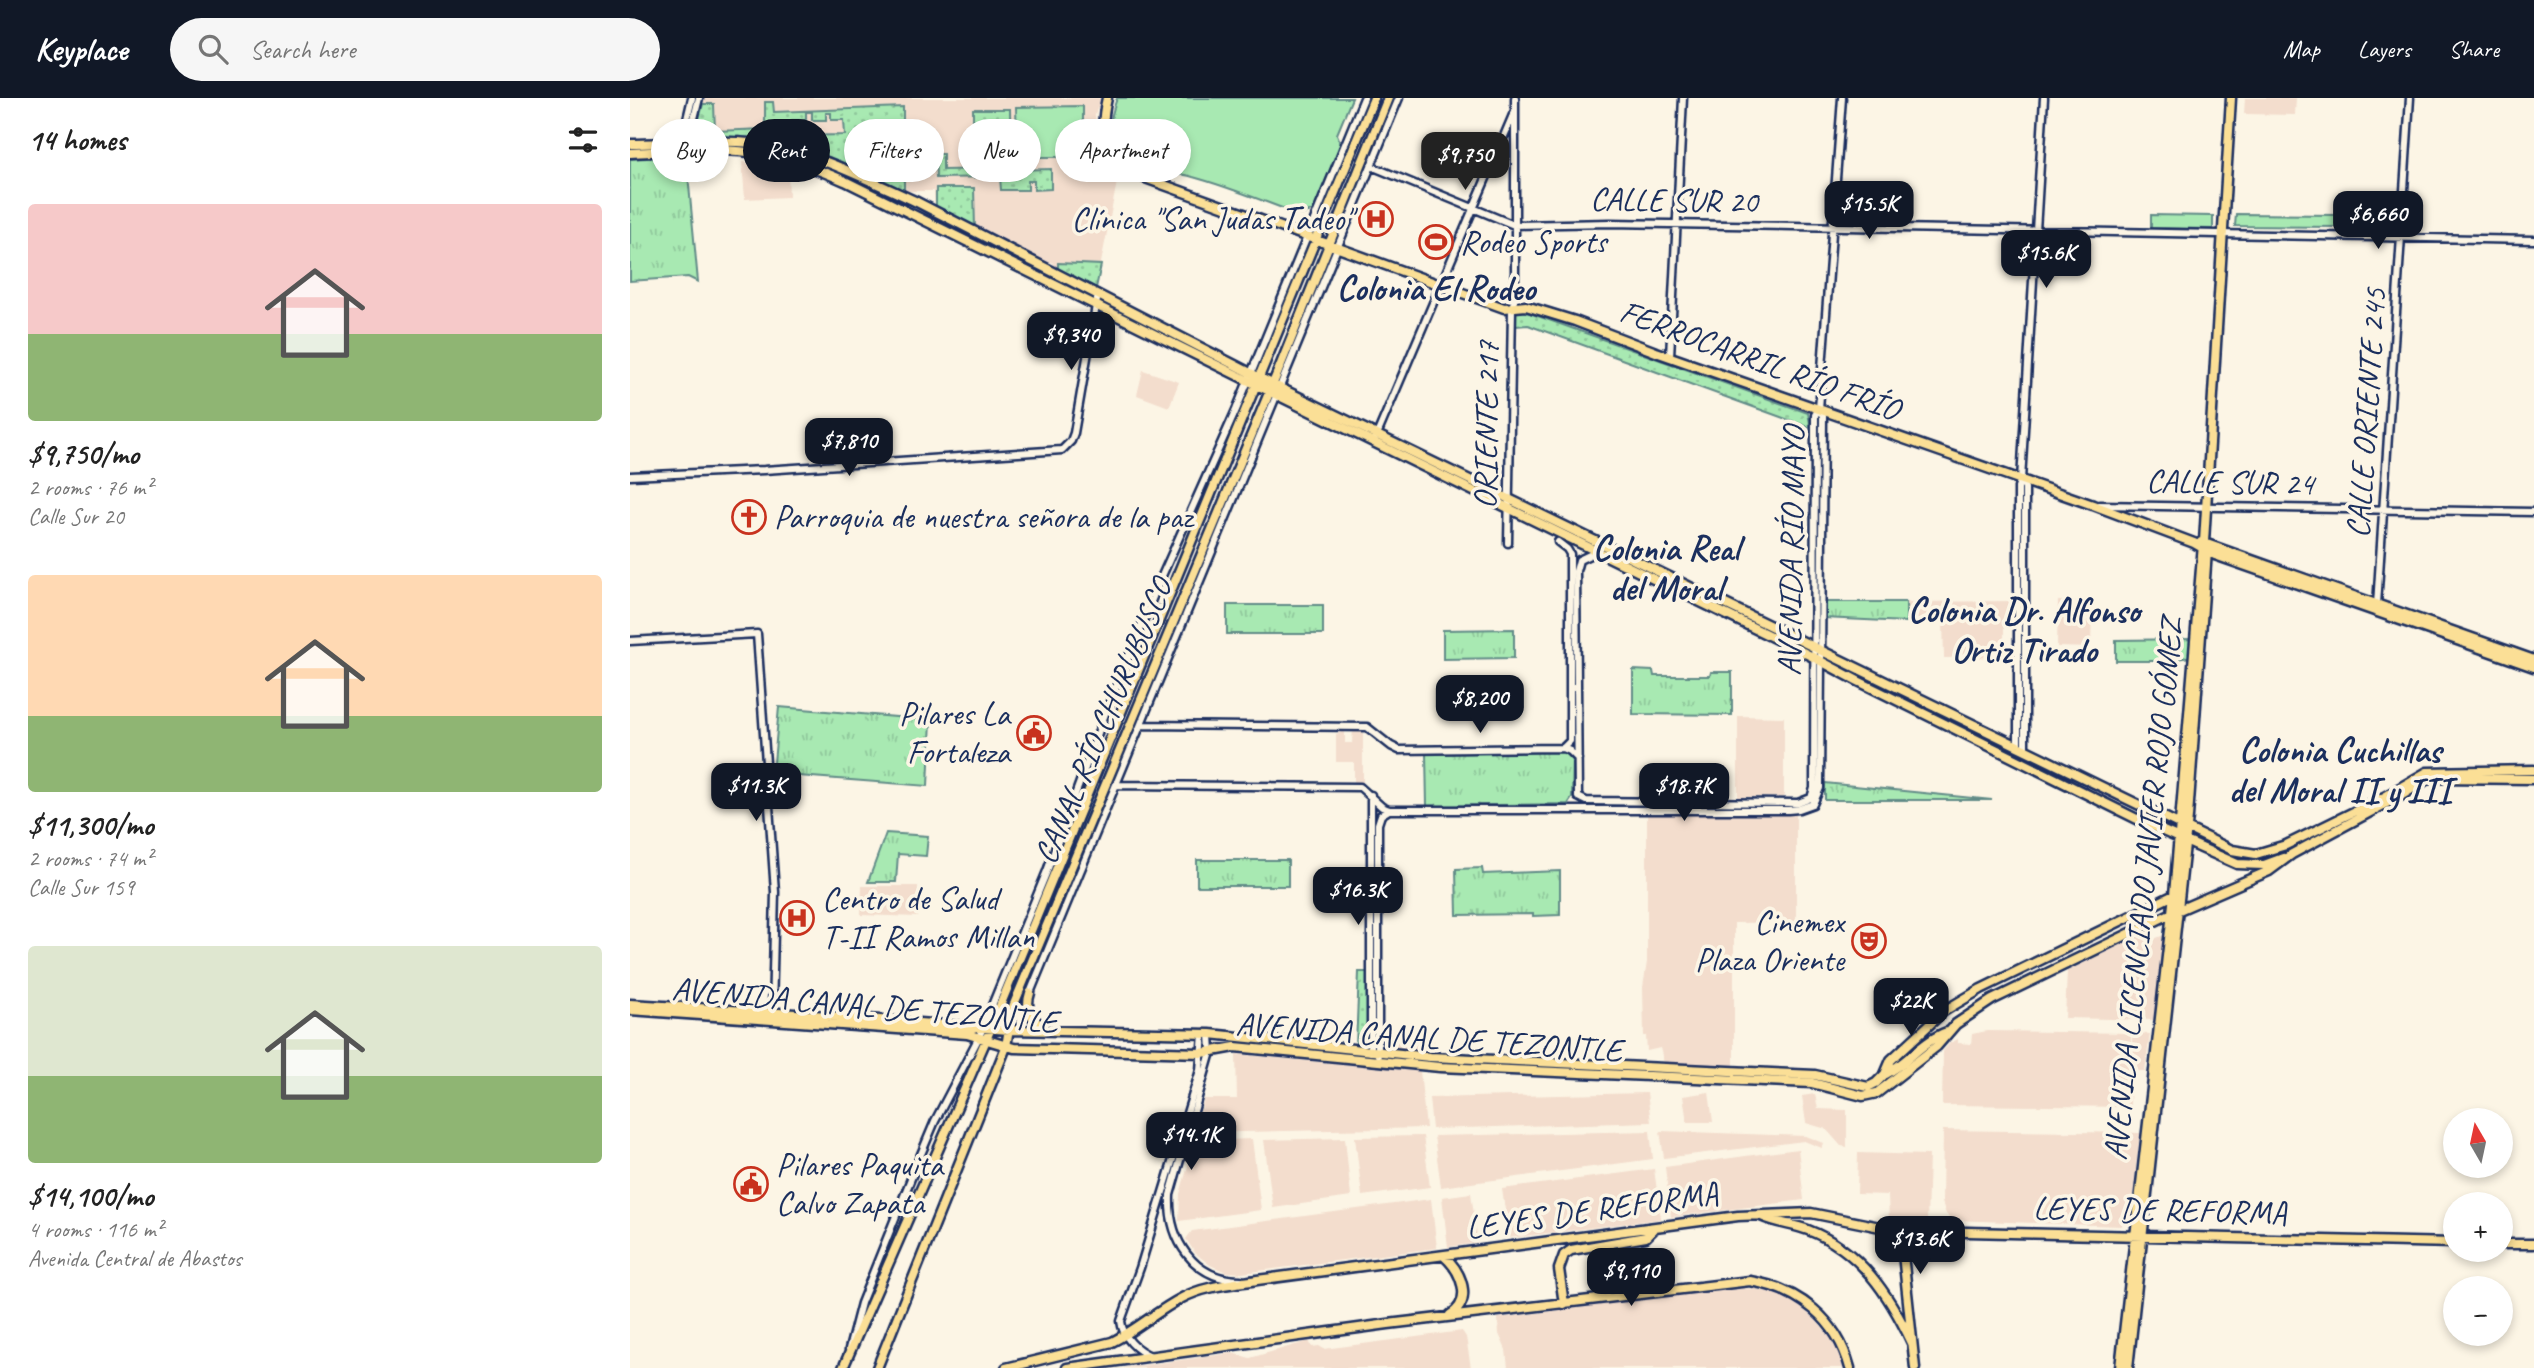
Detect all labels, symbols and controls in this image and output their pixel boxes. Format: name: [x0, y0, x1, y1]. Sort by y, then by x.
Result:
search box: [170, 18, 660, 81]
text: Keyplace: [35, 28, 128, 70]
icon: search: [194, 30, 232, 68]
text: Search here: [250, 33, 356, 66]
text: Map: [2283, 34, 2320, 64]
text: Layers: [2358, 34, 2411, 64]
text: Share: [2449, 34, 2499, 64]
chip: Buy: [651, 119, 729, 182]
chip: Rent: [743, 119, 830, 182]
chip: Filters: [844, 119, 944, 182]
chip: New: [958, 119, 1041, 182]
chip: Apartment: [1055, 119, 1191, 182]
text: 14 homes: [28, 121, 126, 159]
icon: filters: [564, 121, 602, 159]
pin: $9,750: [1408, 132, 1522, 192]
text: $9,750: [1437, 140, 1493, 169]
street label: CALLE SUR 20: [1590, 178, 1760, 222]
pin: $15.5K: [1812, 181, 1926, 241]
text: $15.5K: [1841, 189, 1897, 218]
pin: $6,660: [2321, 192, 2435, 251]
place label: Clínica "San Judas Tadeo": [1071, 198, 1358, 240]
text: $6,660: [2349, 199, 2407, 228]
hospital icon: Clínica "San Judas Tadeo": [1357, 200, 1395, 238]
place label: Rodeo Sports: [1460, 221, 1609, 263]
sports icon: Rodeo Sports: [1417, 223, 1455, 261]
pin: $15.6K: [1989, 230, 2103, 290]
text: $15.6K: [2017, 238, 2075, 267]
icon: home: [252, 250, 378, 376]
district label: Colonia El Rodeo: [1337, 266, 1538, 311]
street label: CALLE ORIENTE 245: [2336, 285, 2396, 539]
street label: FERROCARRIL RÍO FRÍO: [1614, 290, 1909, 431]
pin: $9,340: [1014, 313, 1128, 372]
text: $9,340: [1043, 320, 1099, 349]
street label: ORIENTE 217: [1464, 338, 1509, 509]
pin: $7,810: [792, 418, 906, 478]
street label: AVENIDA RÍO MAYO: [1768, 422, 1814, 676]
text: $7,810: [821, 426, 877, 455]
text: $9,750/mo: [28, 435, 139, 473]
street label: CALLE SUR 24: [2146, 460, 2317, 505]
text: 2 rooms · 76 m²: [28, 473, 152, 502]
place label: Parroquia de nuestra señora de la paz: [774, 496, 1195, 538]
church icon: Parroquia de nuestra señora de la paz: [730, 498, 768, 536]
text: Calle Sur 20: [28, 502, 124, 531]
district label: Colonia Real del Moral: [1593, 526, 1746, 611]
street label: CANAL RÍO CHURUBUSCO: [1024, 569, 1183, 870]
district label: Colonia Dr. Alfonso Ortiz Tirado: [1908, 588, 2143, 673]
street label: AVENIDA LICENCIADO JAVIER ROJO GÓMEZ: [2094, 611, 2193, 1162]
icon: home: [252, 621, 378, 747]
pin: $8,200: [1423, 676, 1537, 735]
text: $8,200: [1452, 683, 1508, 712]
place label: Pilares La Fortaleza: [899, 693, 1013, 773]
public building icon: Pilares La Fortaleza: [1015, 714, 1053, 752]
district label: Colonia Cuchillas del Moral II y III: [2229, 728, 2458, 813]
pin: $11.3K: [699, 764, 813, 823]
pin: $18.7K: [1627, 764, 1741, 823]
text: $11.3K: [727, 771, 785, 800]
text: $18.7K: [1655, 771, 1713, 800]
text: $11,300/mo: [28, 806, 153, 844]
text: 2 rooms · 74 m²: [28, 844, 152, 873]
pin: $16.3K: [1301, 868, 1415, 927]
text: Calle Sur 159: [28, 873, 134, 902]
text: $16.3K: [1329, 875, 1387, 904]
place label: Centro de Salud T-II Ramos Millan: [822, 878, 1035, 958]
hospital icon: Centro de Salud T-II Ramos Millan: [778, 899, 816, 937]
place label: Cinemex Plaza Oriente: [1695, 901, 1847, 981]
theatre icon: Cinemex Plaza Oriente: [1850, 922, 1888, 960]
street label: AVENIDA CANAL DE TEZONTLE: [670, 967, 1064, 1043]
pin: $22K: [1870, 978, 1952, 1038]
text: $22K: [1890, 986, 1932, 1015]
icon: home: [252, 992, 378, 1118]
street label: AVENIDA CANAL DE TEZONTLE: [1235, 1003, 1628, 1072]
north arrow: [2443, 1108, 2513, 1178]
map controls: [2443, 1108, 2513, 1346]
pin: $14.1K: [1134, 1112, 1248, 1172]
text: $14.1K: [1162, 1120, 1220, 1149]
place label: Pilares Paquita Calvo Zapata: [776, 1144, 946, 1224]
public building icon: Pilares Paquita Calvo Zapata: [732, 1165, 770, 1203]
street label: LEYES DE REFORMA: [1463, 1171, 1722, 1248]
text: $14,100/mo: [28, 1177, 153, 1215]
street label: LEYES DE REFORMA: [2033, 1187, 2289, 1233]
button: +: [2443, 1192, 2513, 1262]
text: 4 rooms · 116 m²: [28, 1215, 163, 1244]
pin: $13.6K: [1863, 1216, 1977, 1276]
text: $13.6K: [1891, 1224, 1949, 1253]
text: Avenida Central de Abastos: [28, 1244, 242, 1273]
pin: $9,110: [1574, 1248, 1688, 1308]
text: $9,110: [1603, 1256, 1659, 1285]
button: −: [2443, 1276, 2513, 1346]

